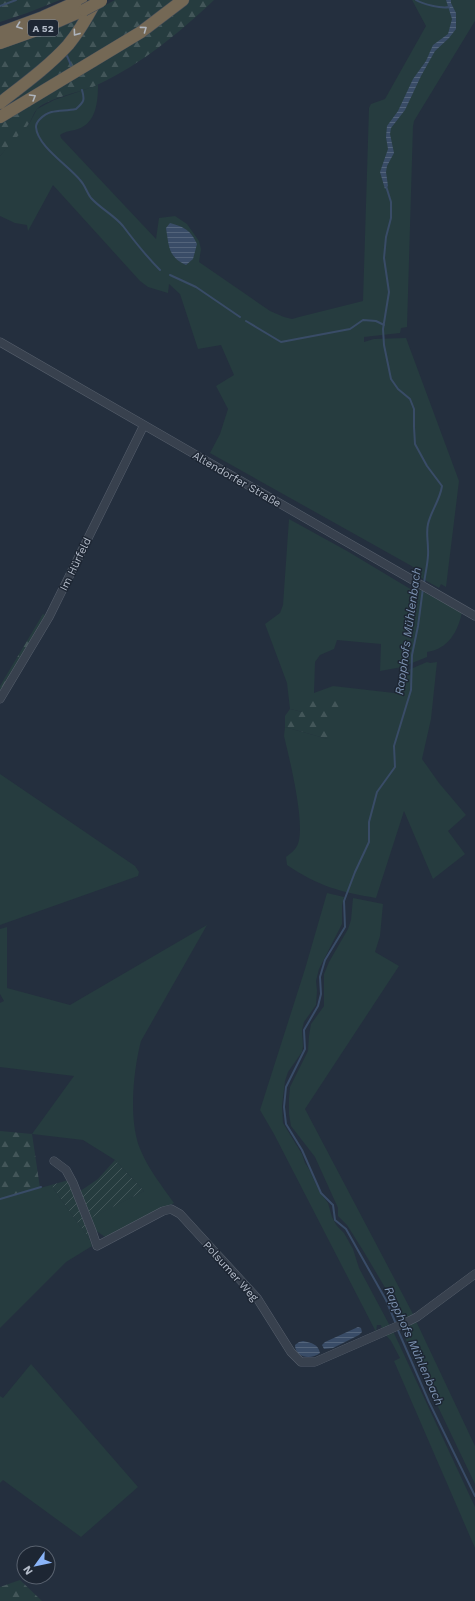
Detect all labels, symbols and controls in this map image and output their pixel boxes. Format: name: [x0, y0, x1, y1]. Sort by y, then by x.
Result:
road number: A 52: [28, 20, 58, 36]
one-way arrow: [16, 21, 23, 29]
one-way arrow: [140, 26, 147, 34]
one-way arrow: [73, 29, 81, 36]
one-way arrow: [29, 95, 36, 102]
street label: Altendorfer Straße: [190, 449, 283, 510]
street label: Im Hürfeld: [57, 536, 94, 593]
water label: Rapphofs Mühlenbach: [392, 566, 424, 696]
street label: Polsumer Weg: [200, 1239, 261, 1304]
water label: Rapphofs Mühlenbach: [381, 1284, 447, 1408]
north arrow: [16, 1545, 56, 1585]
text: N: [20, 1563, 36, 1577]

